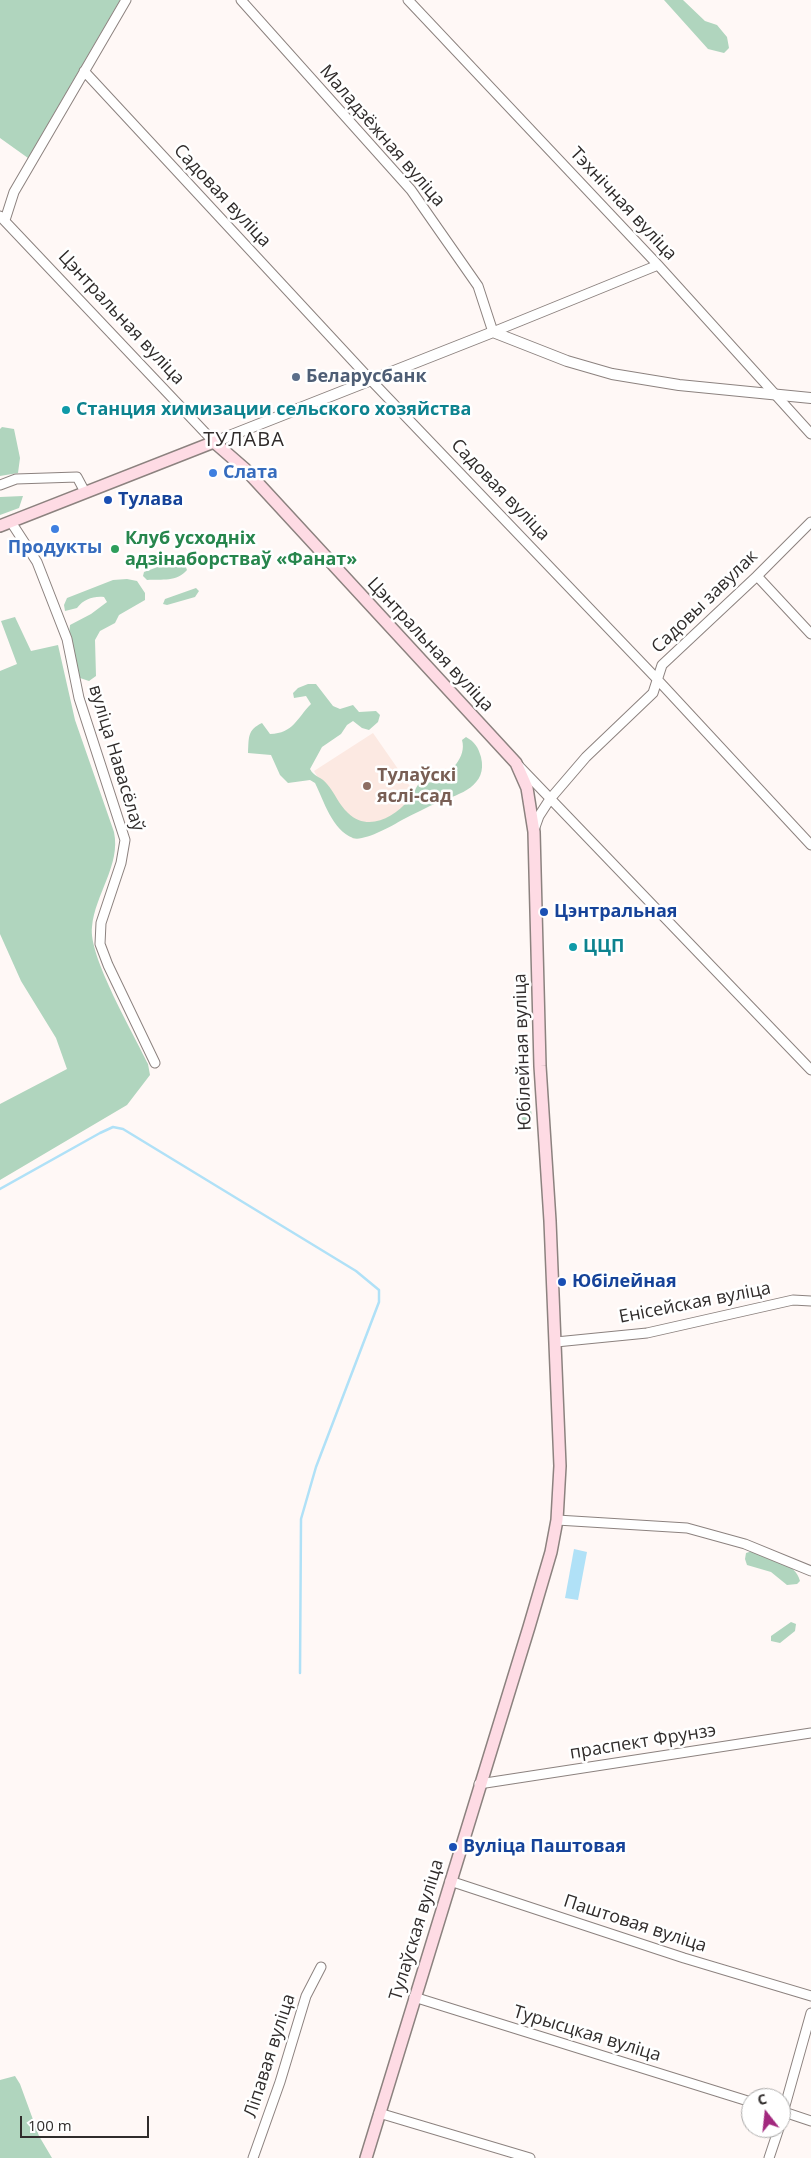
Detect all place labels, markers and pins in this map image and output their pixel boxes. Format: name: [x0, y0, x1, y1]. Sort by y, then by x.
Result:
place label: Беларусбанк: [306, 366, 427, 388]
marker: Беларусбанк: [290, 371, 302, 383]
place label: Станция химизации сельского хозяйства: [76, 399, 471, 421]
marker: Станция химизации сельского хозяйства: [60, 404, 72, 416]
place label: Слата: [223, 462, 278, 484]
marker: Слата: [207, 467, 219, 479]
place label: Тулава: [118, 489, 183, 511]
marker: Тулава: [102, 494, 114, 506]
marker: Продукты: [49, 523, 61, 535]
place label: Клуб усходніх адзінаборстваў «Фанат»: [125, 528, 357, 570]
place label: Продукты: [8, 537, 102, 559]
marker: Клуб усходніх адзінаборстваў «Фанат»: [109, 543, 121, 555]
place label: Тулаўскі яслі-сад: [377, 765, 456, 808]
marker: Тулаўскі яслі-сад: [361, 780, 373, 792]
place label: Цэнтральная: [554, 901, 678, 923]
marker: Цэнтральная: [538, 906, 550, 918]
place label: ЦЦП: [583, 936, 625, 958]
marker: ЦЦП: [567, 941, 579, 953]
place label: Юбілейная: [572, 1271, 677, 1293]
marker: Юбілейная: [556, 1276, 568, 1288]
place label: Вуліца Паштовая: [463, 1836, 626, 1858]
marker: Вуліца Паштовая: [447, 1841, 459, 1853]

